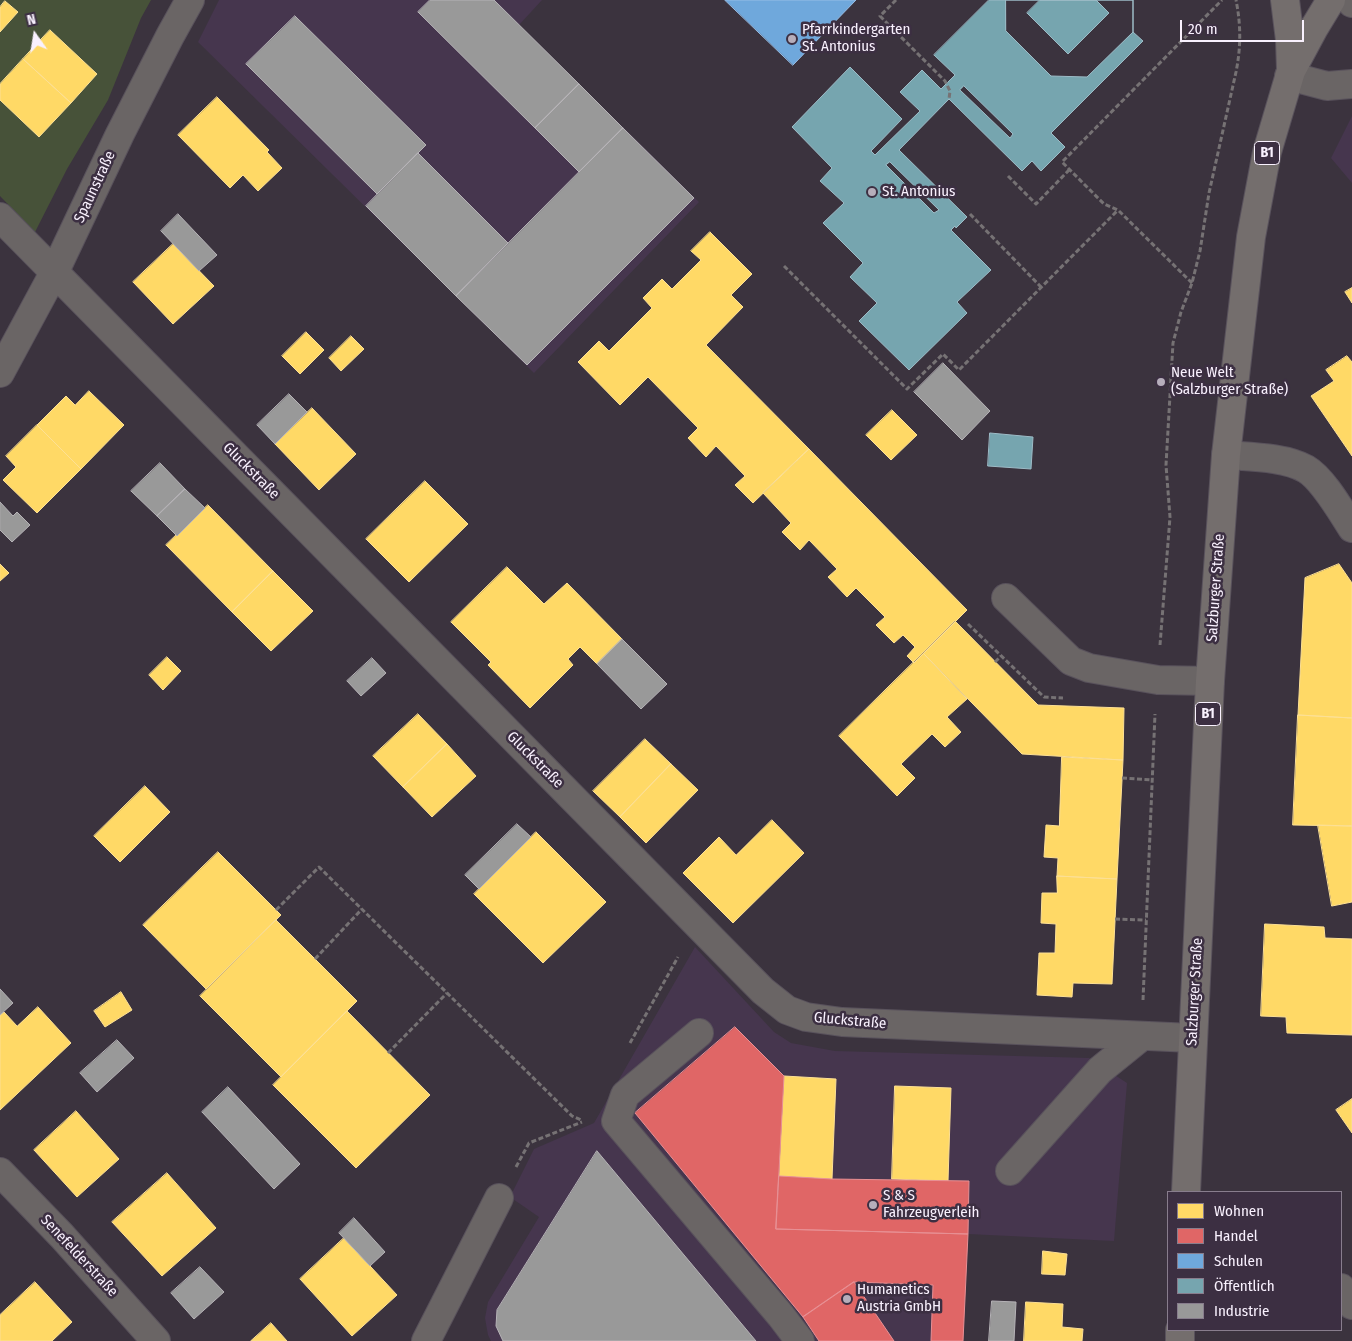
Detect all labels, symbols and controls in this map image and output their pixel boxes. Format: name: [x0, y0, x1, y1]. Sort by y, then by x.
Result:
north arrow: [10, 10, 60, 60]
scale bar: [1182, 10, 1306, 42]
text: N: [26, 11, 38, 29]
text: 20 m: [1188, 20, 1218, 38]
place label: Pfarrkindergarten St. Antonius: [802, 21, 910, 56]
marker: Pfarrkindergarten St. Antonius: [786, 33, 798, 45]
road number: B1: [1254, 142, 1280, 164]
street label: Spaunstraße: [71, 148, 119, 226]
place label: St. Antonius: [882, 183, 955, 201]
marker: St. Antonius: [866, 186, 878, 198]
place label: Neue Welt (Salzburger Straße): [1171, 364, 1288, 399]
marker: Neue Welt (Salzburger Straße): [1155, 376, 1167, 388]
street label: Gluckstraße: [219, 439, 283, 503]
street label: Salzburger Straße: [1203, 533, 1229, 643]
road number: B1: [1196, 702, 1220, 726]
street label: Gluckstraße: [503, 728, 567, 792]
street label: Salzburger Straße: [1183, 937, 1207, 1047]
street label: Gluckstraße: [813, 1009, 887, 1033]
place label: S & S Fahrzeugverleih: [883, 1187, 979, 1222]
legend: [1167, 1191, 1342, 1331]
marker: S & S Fahrzeugverleih: [867, 1199, 879, 1211]
text: Wohnen: [1214, 1202, 1264, 1220]
street label: Senefelderstraße: [37, 1211, 121, 1301]
text: Handel: [1214, 1227, 1258, 1245]
text: Schulen: [1214, 1252, 1263, 1270]
text: Öffentlich: [1214, 1277, 1275, 1295]
place label: Humanetics Austria GmbH: [857, 1281, 941, 1316]
marker: Humanetics Austria GmbH: [841, 1293, 853, 1305]
text: Industrie: [1214, 1302, 1269, 1320]

